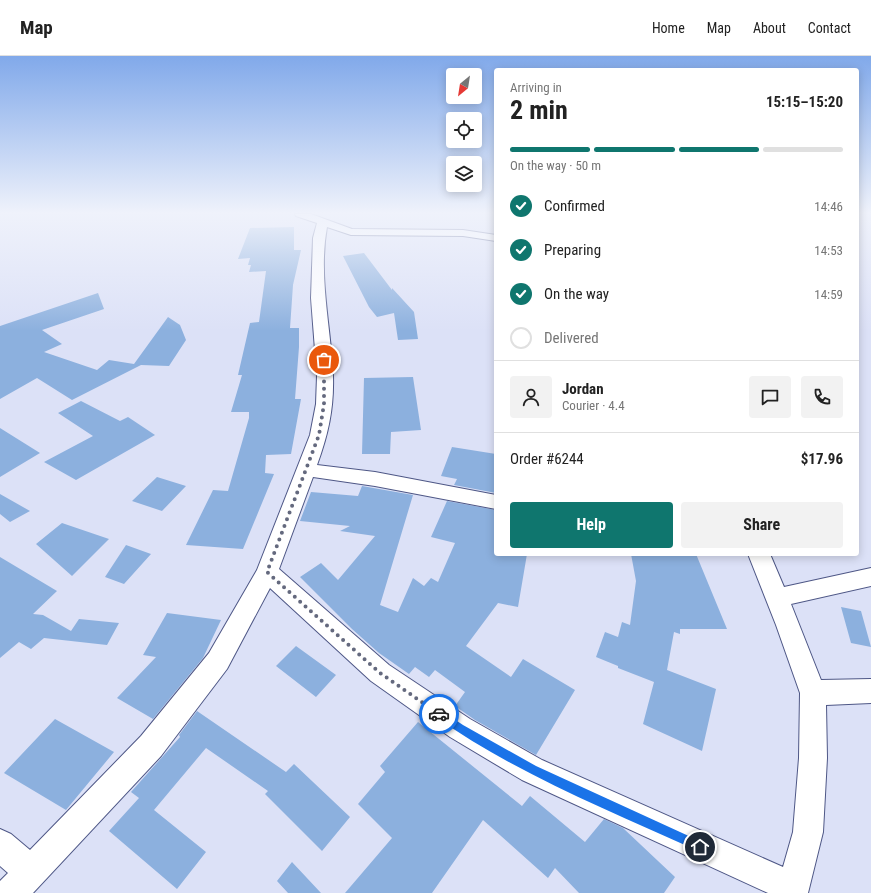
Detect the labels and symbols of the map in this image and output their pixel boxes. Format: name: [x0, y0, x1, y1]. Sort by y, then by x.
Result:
north arrow: [446, 68, 482, 104]
pin: [307, 343, 341, 377]
courier: [419, 694, 459, 734]
pin: [683, 830, 717, 864]

